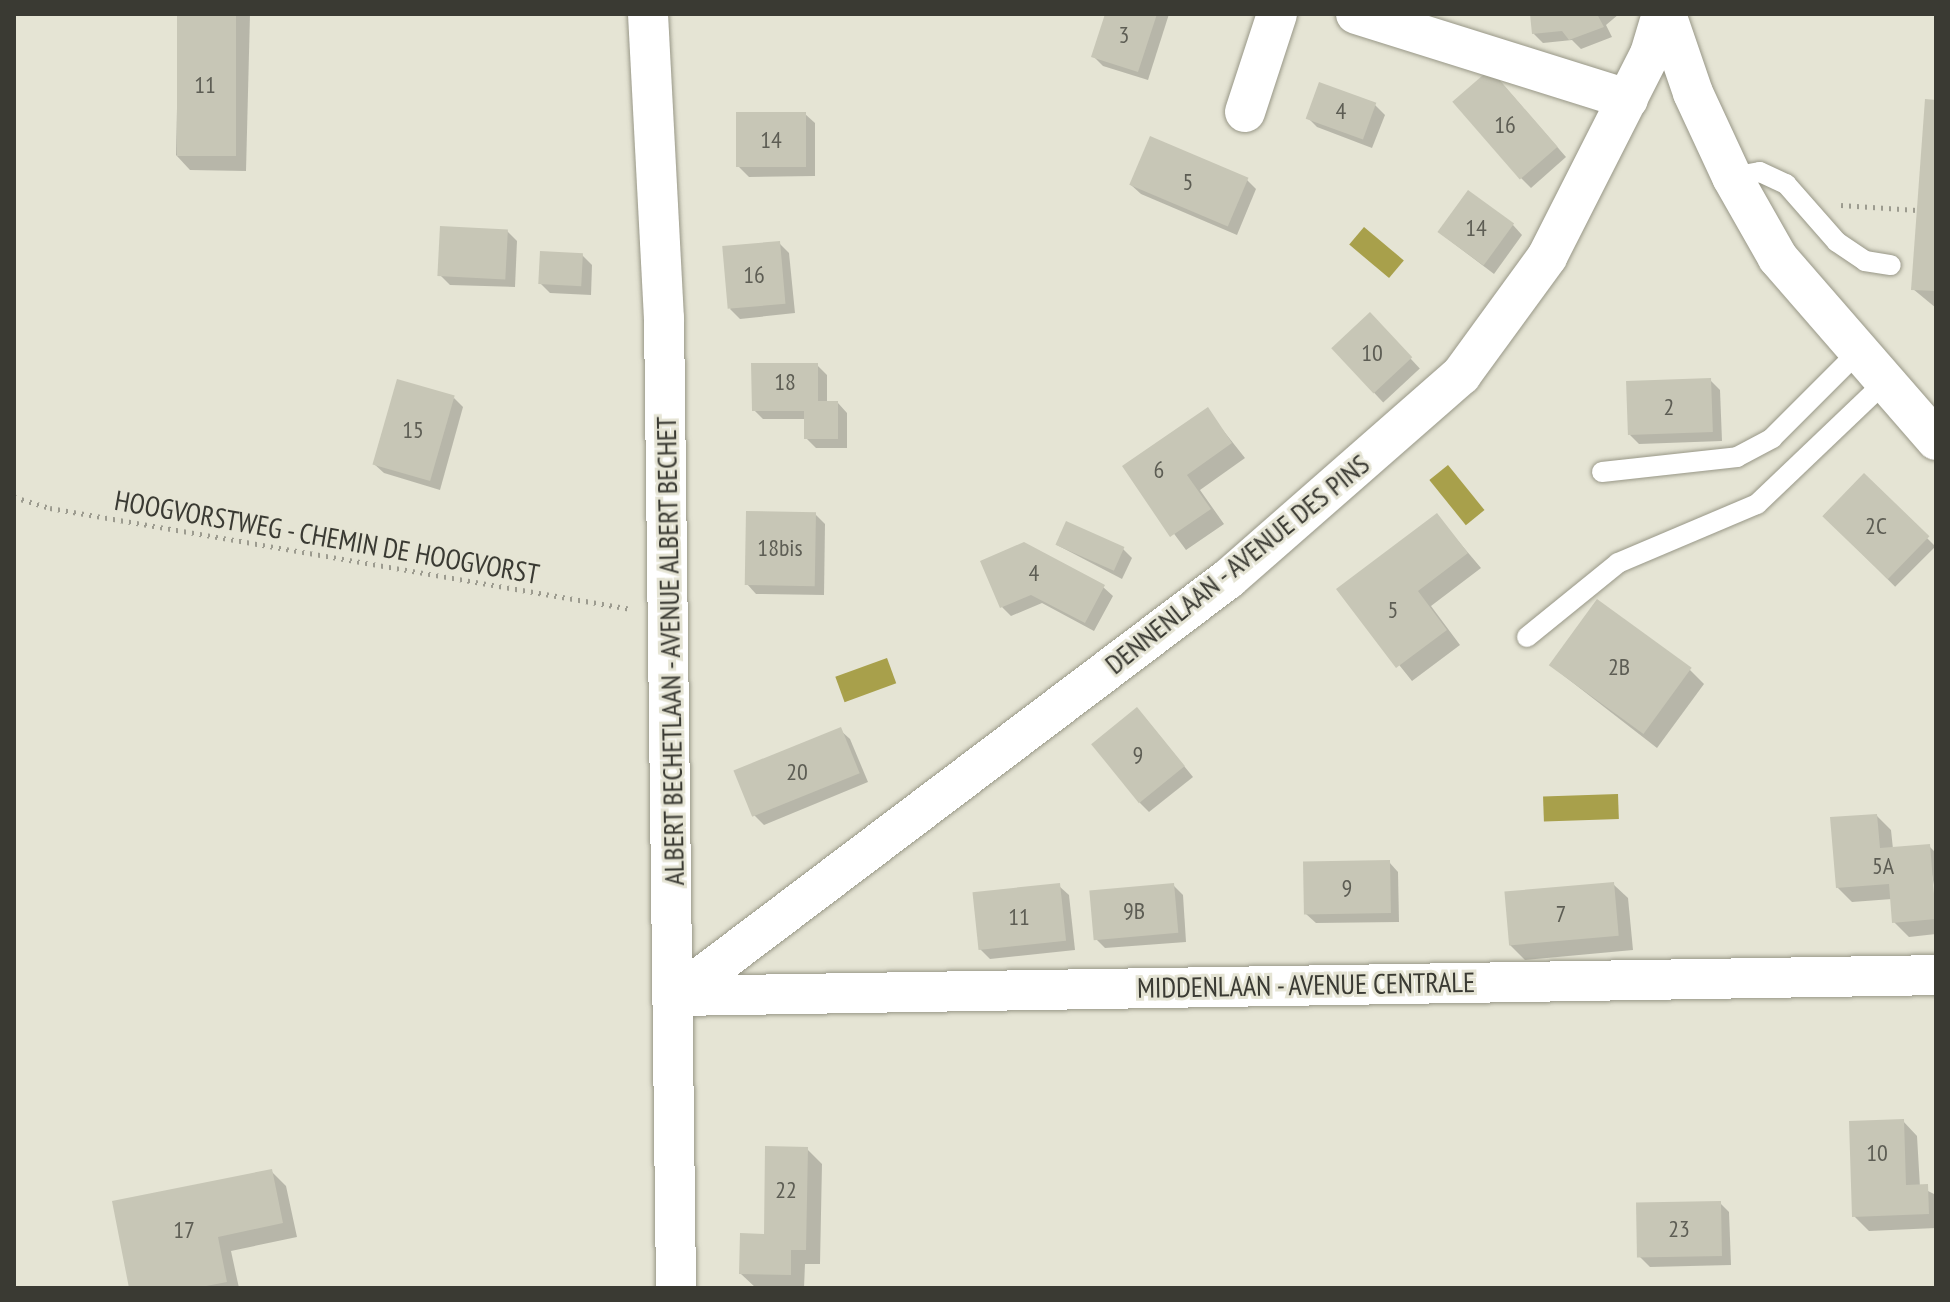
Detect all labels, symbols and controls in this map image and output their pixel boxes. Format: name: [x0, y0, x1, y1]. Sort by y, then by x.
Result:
house number: 3: [1119, 21, 1129, 49]
house number: 11: [194, 71, 216, 99]
house number: 4: [1336, 97, 1346, 125]
house number: 16: [1494, 111, 1516, 139]
house number: 14: [760, 126, 782, 154]
house number: 5: [1183, 168, 1193, 196]
house number: 14: [1465, 214, 1487, 242]
house number: 16: [743, 261, 765, 289]
house number: 10: [1361, 339, 1383, 367]
house number: 18: [774, 368, 796, 396]
house number: 2: [1664, 393, 1674, 421]
street label: ALBERT BECHETLAAN - AVENUE ALBERT BECHET: [649, 413, 691, 889]
house number: 15: [402, 416, 424, 444]
street label: DENNENLAAN - AVENUE DES PINS: [1097, 446, 1377, 682]
house number: 6: [1154, 456, 1164, 484]
street label: HOOGVORSTWEG - CHEMIN DE HOOGVORST: [111, 483, 543, 591]
house number: 2C: [1865, 512, 1887, 540]
house number: 18bis: [757, 534, 803, 562]
house number: 4: [1029, 559, 1039, 587]
house number: 5: [1388, 596, 1398, 624]
house number: 2B: [1608, 653, 1630, 681]
house number: 9: [1133, 741, 1143, 769]
house number: 20: [786, 758, 808, 786]
house number: 5A: [1872, 852, 1894, 880]
house number: 9: [1342, 874, 1352, 902]
house number: 9B: [1123, 897, 1145, 925]
house number: 7: [1556, 900, 1566, 928]
house number: 11: [1008, 903, 1030, 931]
street label: MIDDENLAAN - AVENUE CENTRALE: [1135, 965, 1477, 1005]
house number: 10: [1866, 1139, 1888, 1167]
house number: 22: [775, 1176, 797, 1204]
house number: 23: [1668, 1215, 1690, 1243]
house number: 17: [173, 1216, 195, 1244]

